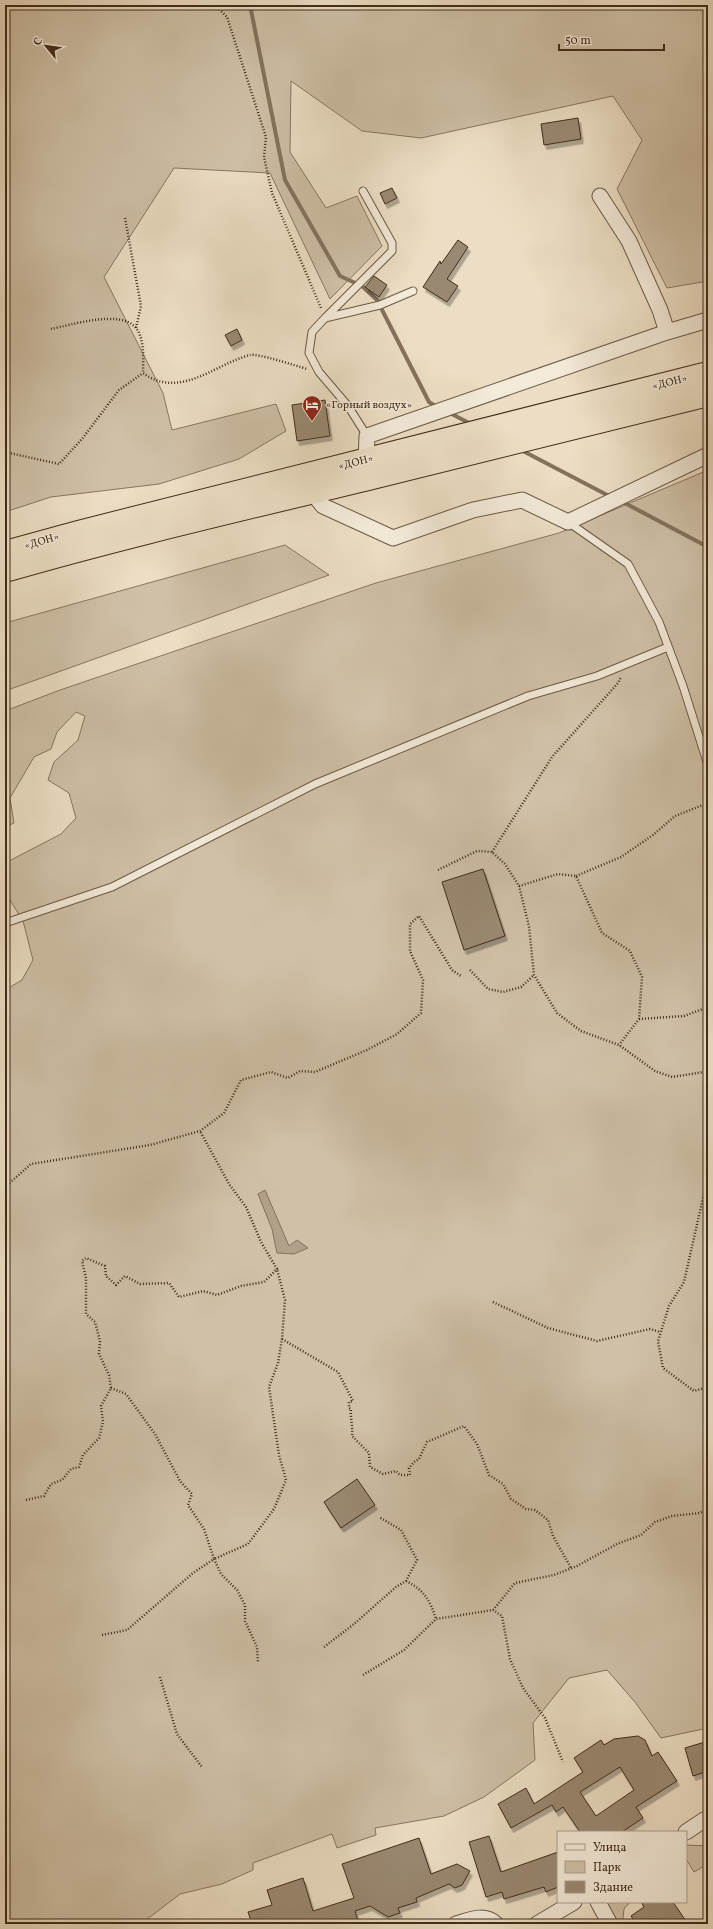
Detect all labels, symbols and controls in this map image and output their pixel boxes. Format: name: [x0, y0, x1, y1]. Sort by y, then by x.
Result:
north arrow: [26, 26, 66, 66]
scale bar: [559, 26, 664, 52]
text: 50 m: [565, 33, 591, 49]
text: С: [30, 35, 47, 49]
street label: «ДОН»: [651, 371, 689, 395]
hotel icon: «Горный воздух»: [301, 394, 323, 422]
place label: «Горный воздух»: [326, 398, 413, 413]
street label: «ДОН»: [337, 451, 375, 475]
street label: «ДОН»: [23, 530, 61, 554]
legend: [557, 1831, 687, 1903]
text: Улица: [593, 1840, 626, 1856]
text: Парк: [593, 1860, 621, 1876]
text: Здание: [593, 1880, 633, 1896]

